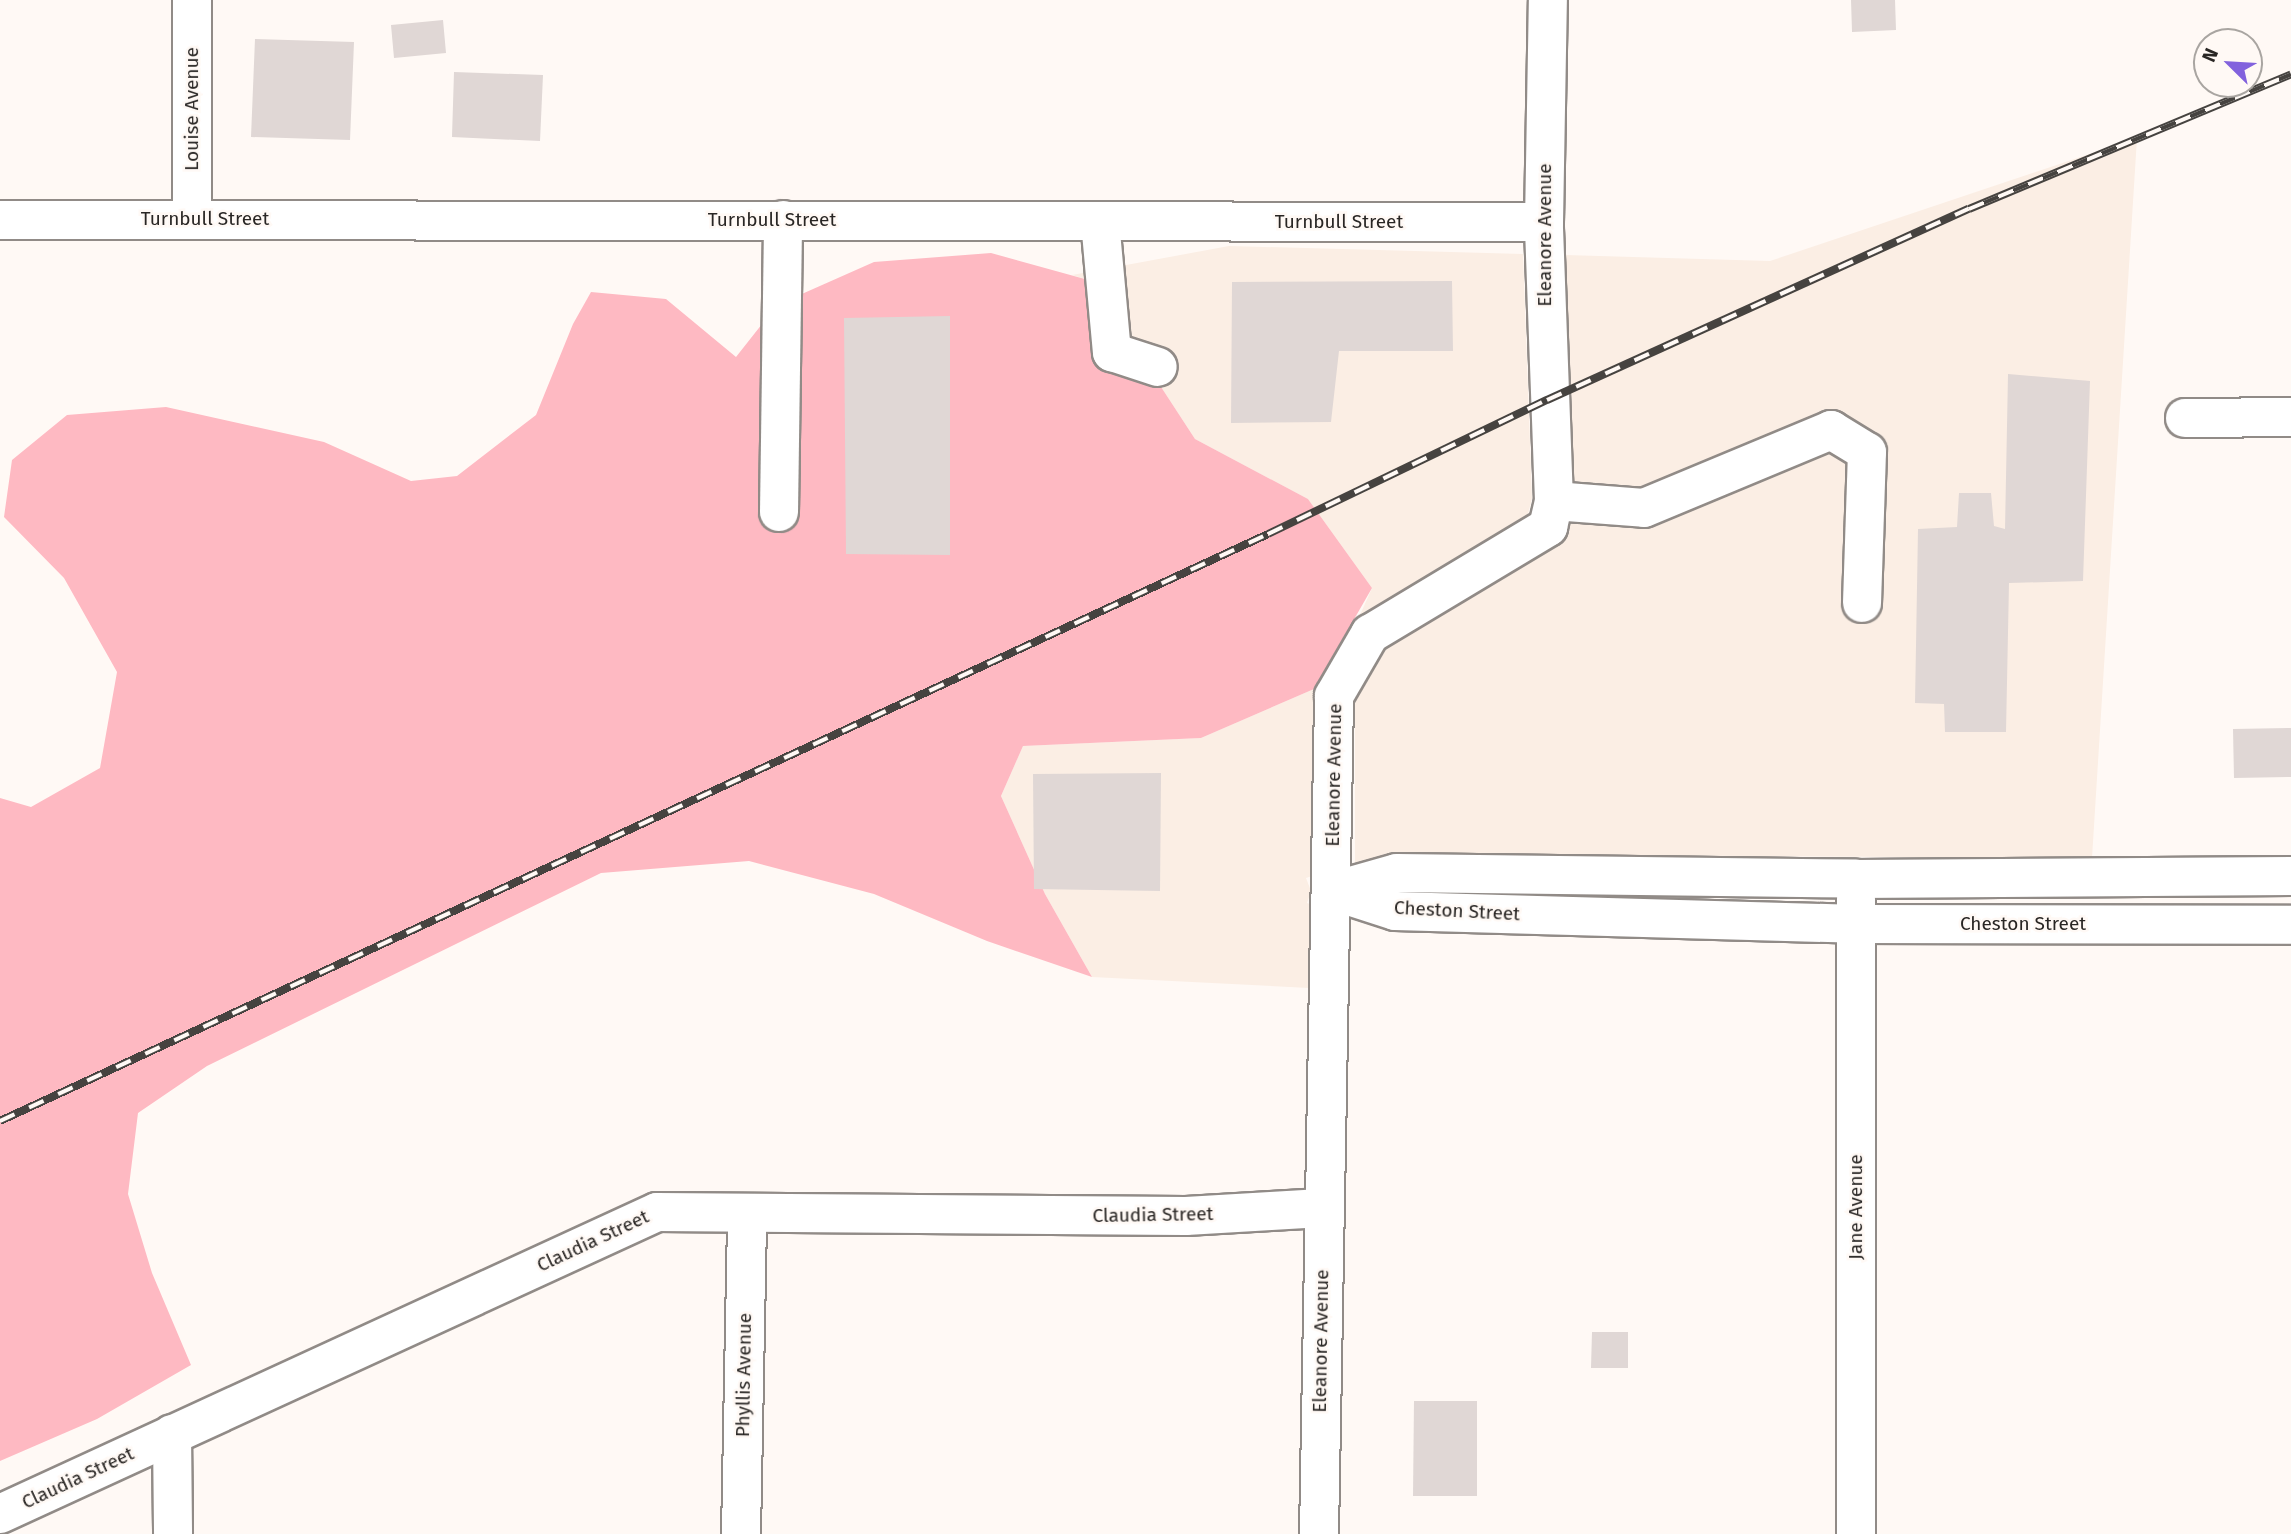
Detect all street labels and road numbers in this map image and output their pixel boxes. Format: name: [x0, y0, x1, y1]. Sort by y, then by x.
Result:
street label: Louise Avenue: [181, 47, 203, 171]
street label: Eleanore Avenue: [1534, 163, 1556, 307]
street label: Turnbull Street: [141, 208, 269, 230]
street label: Turnbull Street: [708, 209, 836, 231]
street label: Turnbull Street: [1275, 211, 1403, 233]
street label: Eleanore Avenue: [1321, 703, 1347, 847]
street label: Cheston Street: [1393, 896, 1521, 926]
street label: Cheston Street: [1960, 913, 2086, 935]
street label: Jane Avenue: [1845, 1154, 1867, 1260]
street label: Claudia Street: [1092, 1203, 1214, 1227]
street label: Claudia Street: [533, 1205, 653, 1277]
street label: Eleanore Avenue: [1308, 1269, 1334, 1413]
street label: Phyllis Avenue: [732, 1313, 756, 1437]
street label: Claudia Street: [18, 1442, 138, 1514]

